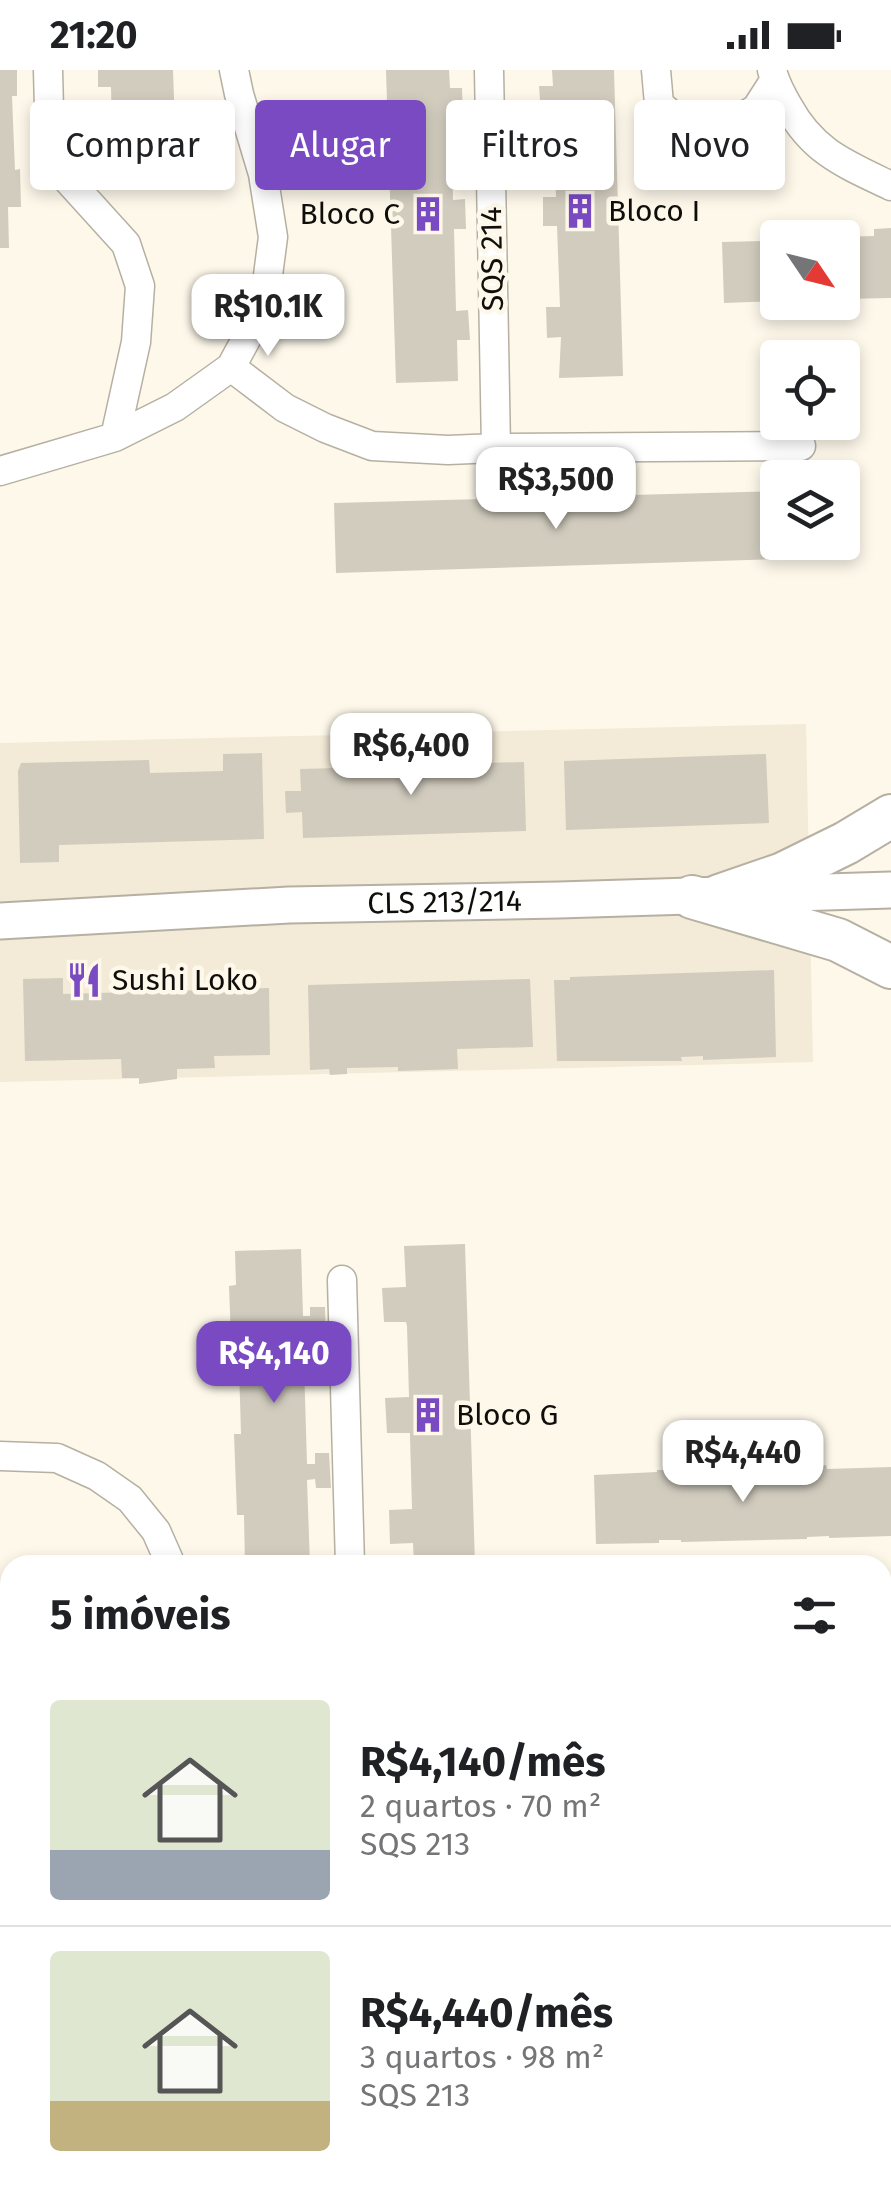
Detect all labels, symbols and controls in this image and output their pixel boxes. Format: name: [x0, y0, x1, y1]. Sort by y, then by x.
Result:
text: 21:20: [50, 12, 137, 58]
chip: Comprar: [30, 100, 235, 190]
chip: Alugar: [255, 100, 426, 190]
chip: Filtros: [446, 100, 614, 190]
chip: Novo: [634, 100, 785, 190]
building icon: Bloco I: [561, 192, 599, 230]
place label: Bloco I: [608, 193, 700, 229]
building icon: Bloco C: [409, 195, 447, 233]
place label: Bloco C: [300, 196, 400, 232]
street label: SQS 214: [473, 206, 511, 312]
north arrow: [760, 220, 860, 320]
map controls: [760, 220, 860, 560]
pin: R$10.1K: [176, 274, 360, 359]
text: R$10.1K: [213, 287, 323, 325]
button: locate: [760, 340, 860, 440]
pin: R$3,500: [464, 447, 648, 532]
text: R$3,500: [498, 460, 614, 498]
button: layers: [760, 460, 860, 560]
pin: R$6,400: [319, 713, 503, 798]
text: R$6,400: [352, 726, 470, 764]
street label: CLS 213/214: [367, 883, 522, 922]
restaurant icon: Sushi Loko: [65, 961, 103, 999]
place label: Sushi Loko: [112, 962, 258, 998]
pin: R$4,140: [182, 1321, 366, 1406]
text: R$4,140: [218, 1334, 330, 1372]
building icon: Bloco G: [409, 1396, 447, 1434]
place label: Bloco G: [456, 1397, 559, 1433]
pin: R$4,440: [651, 1420, 835, 1505]
text: R$4,440: [685, 1433, 801, 1471]
icon: filters: [787, 1588, 842, 1643]
text: 5 imóveis: [50, 1590, 231, 1640]
text: R$4,140/mês: [360, 1737, 606, 1787]
icon: home: [130, 1740, 250, 1860]
text: 2 quartos · 70 m²: [360, 1787, 601, 1825]
text: SQS 213: [360, 1825, 470, 1863]
text: R$4,440/mês: [360, 1988, 613, 2038]
icon: home: [130, 1991, 250, 2111]
text: 3 quartos · 98 m²: [360, 2038, 604, 2076]
text: SQS 213: [360, 2076, 470, 2114]

